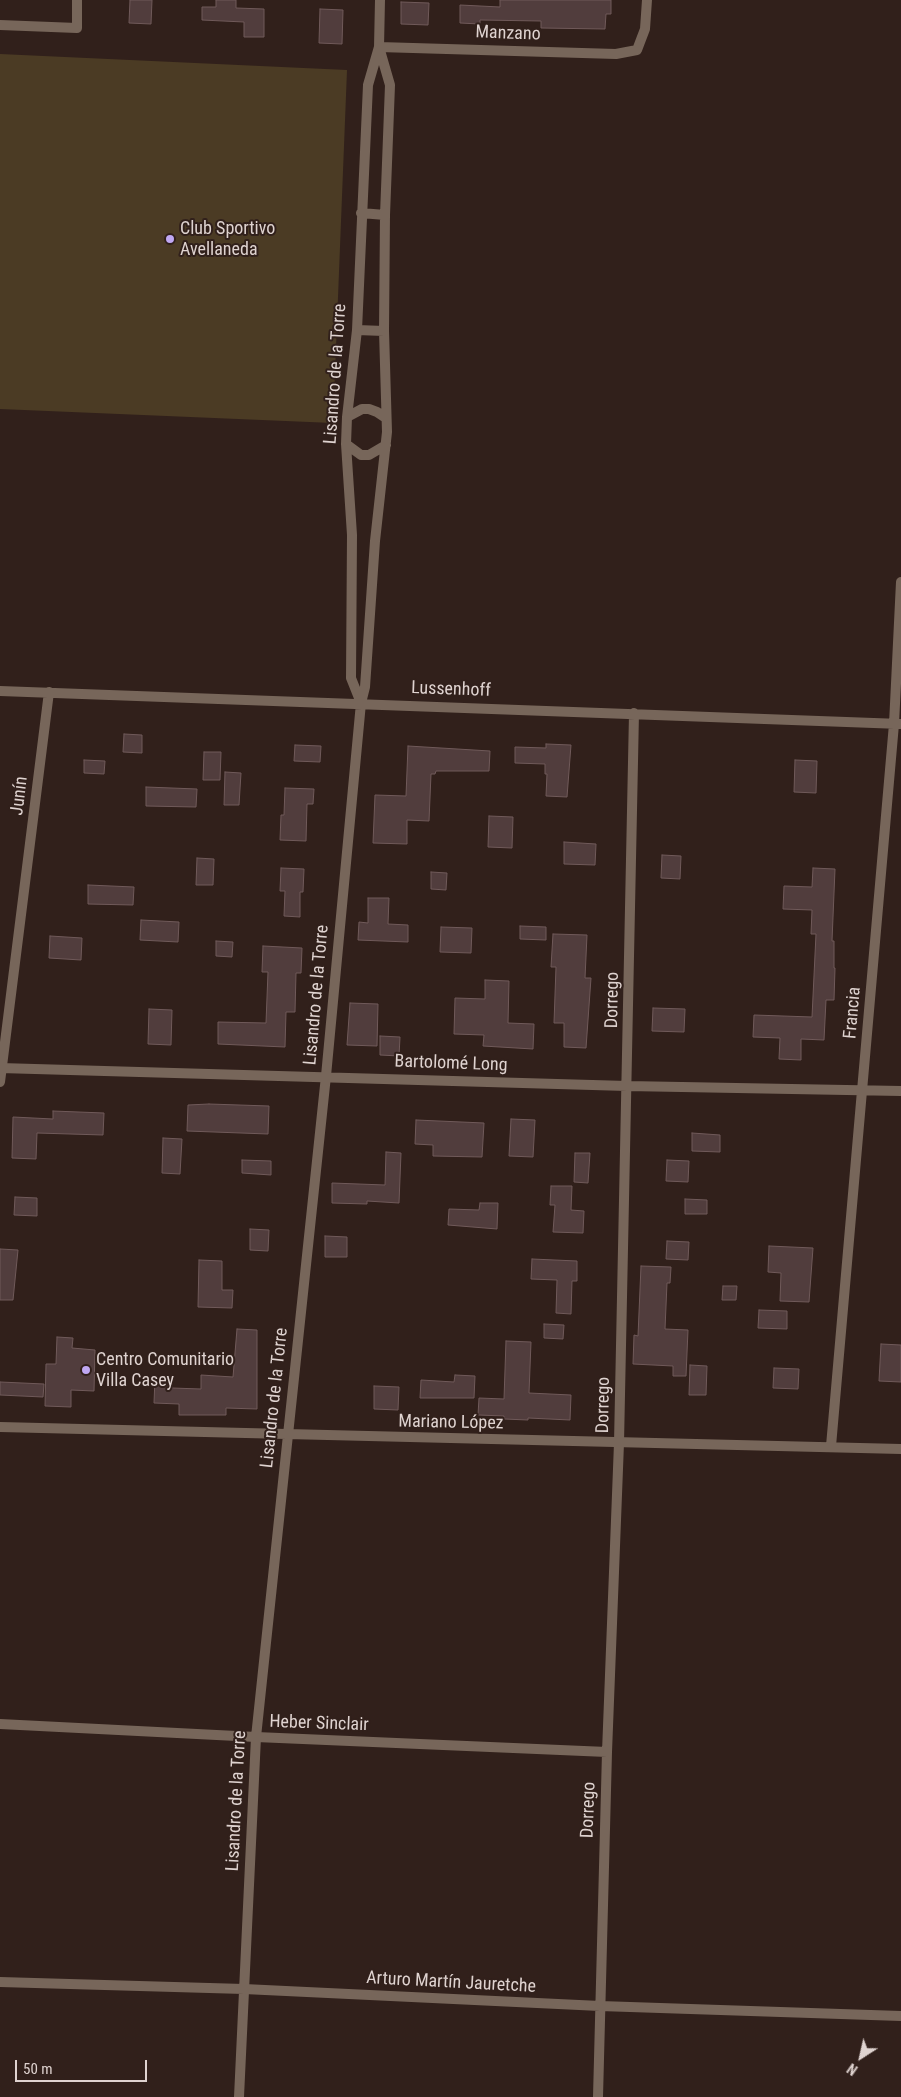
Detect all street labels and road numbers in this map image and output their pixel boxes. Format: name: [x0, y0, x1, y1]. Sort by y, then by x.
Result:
street label: Manzano: [475, 22, 541, 46]
street label: Lisandro de la Torre: [320, 303, 352, 445]
street label: Lussenhoff: [411, 678, 491, 702]
street label: Junín: [7, 775, 33, 817]
street label: Lisandro de la Torre: [300, 924, 334, 1066]
street label: Dorrego: [602, 972, 624, 1028]
street label: Francia: [840, 986, 866, 1040]
street label: Bartolomé Long: [394, 1051, 508, 1077]
street label: Lisandro de la Torre: [257, 1327, 293, 1469]
street label: Dorrego: [593, 1377, 615, 1433]
street label: Mariano López: [398, 1411, 504, 1435]
street label: Heber Sinclair: [269, 1711, 369, 1737]
street label: Lisandro de la Torre: [223, 1730, 251, 1872]
street label: Dorrego: [577, 1781, 601, 1839]
street label: Arturo Martín Jauretche: [366, 1968, 536, 1998]

